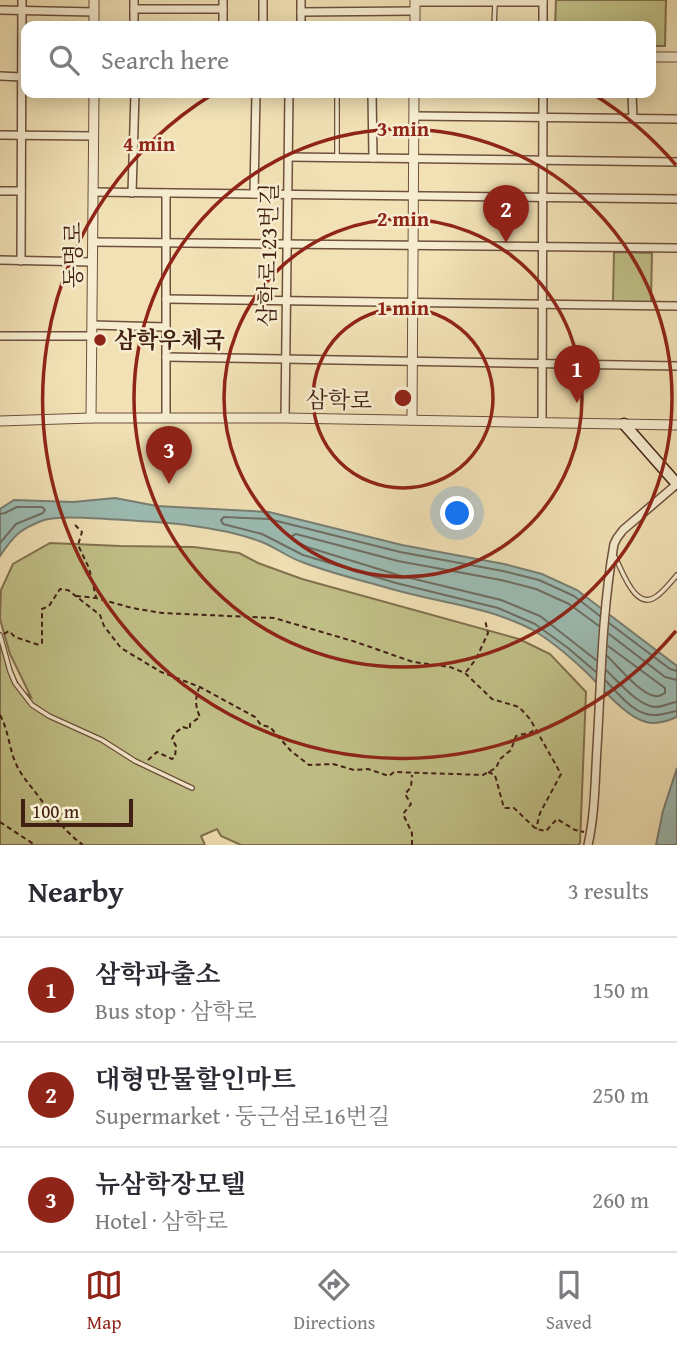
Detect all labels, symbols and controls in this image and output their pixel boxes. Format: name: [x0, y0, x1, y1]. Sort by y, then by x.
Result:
search box: [21, 21, 656, 98]
text: Search here: [101, 40, 229, 79]
icon: search: [45, 41, 83, 79]
text: 3 min: [377, 113, 430, 144]
text: 4 min: [123, 128, 176, 159]
street label: 삼학로123번길: [250, 183, 285, 327]
pin: 2: [483, 185, 529, 243]
text: 2 min: [377, 203, 430, 234]
street label: 동명로: [56, 222, 89, 288]
text: 1 min: [377, 292, 430, 323]
place label: 삼학우체국: [114, 323, 225, 356]
marker: 삼학우체국: [92, 332, 108, 348]
pin: 1: [554, 345, 600, 403]
street label: 삼학로: [305, 382, 373, 417]
centre of rings: [391, 386, 415, 410]
pin: 3: [146, 426, 192, 484]
your location: [440, 496, 474, 530]
scale bar: [21, 796, 133, 828]
text: 100 m: [32, 797, 79, 825]
text: Nearby: [28, 869, 124, 913]
text: 3 results: [568, 874, 649, 907]
text: 삼학파출소: [95, 954, 221, 993]
text: 1: [45, 973, 57, 1006]
text: 150 m: [592, 973, 649, 1006]
text: Bus stop · 삼학로: [95, 994, 257, 1027]
text: 대형만물할인마트: [95, 1059, 296, 1098]
text: 2: [45, 1078, 57, 1111]
text: 250 m: [592, 1078, 649, 1111]
text: Supermarket · 둥근섬로16번길: [95, 1099, 390, 1132]
text: 뉴삼학장모텔: [95, 1164, 246, 1203]
text: 3: [45, 1183, 57, 1216]
text: 260 m: [592, 1183, 649, 1216]
text: Hotel · 삼학로: [95, 1204, 228, 1237]
tab: Map: [85, 1266, 123, 1336]
tab: Directions: [294, 1266, 375, 1336]
tab: Saved: [546, 1266, 592, 1336]

